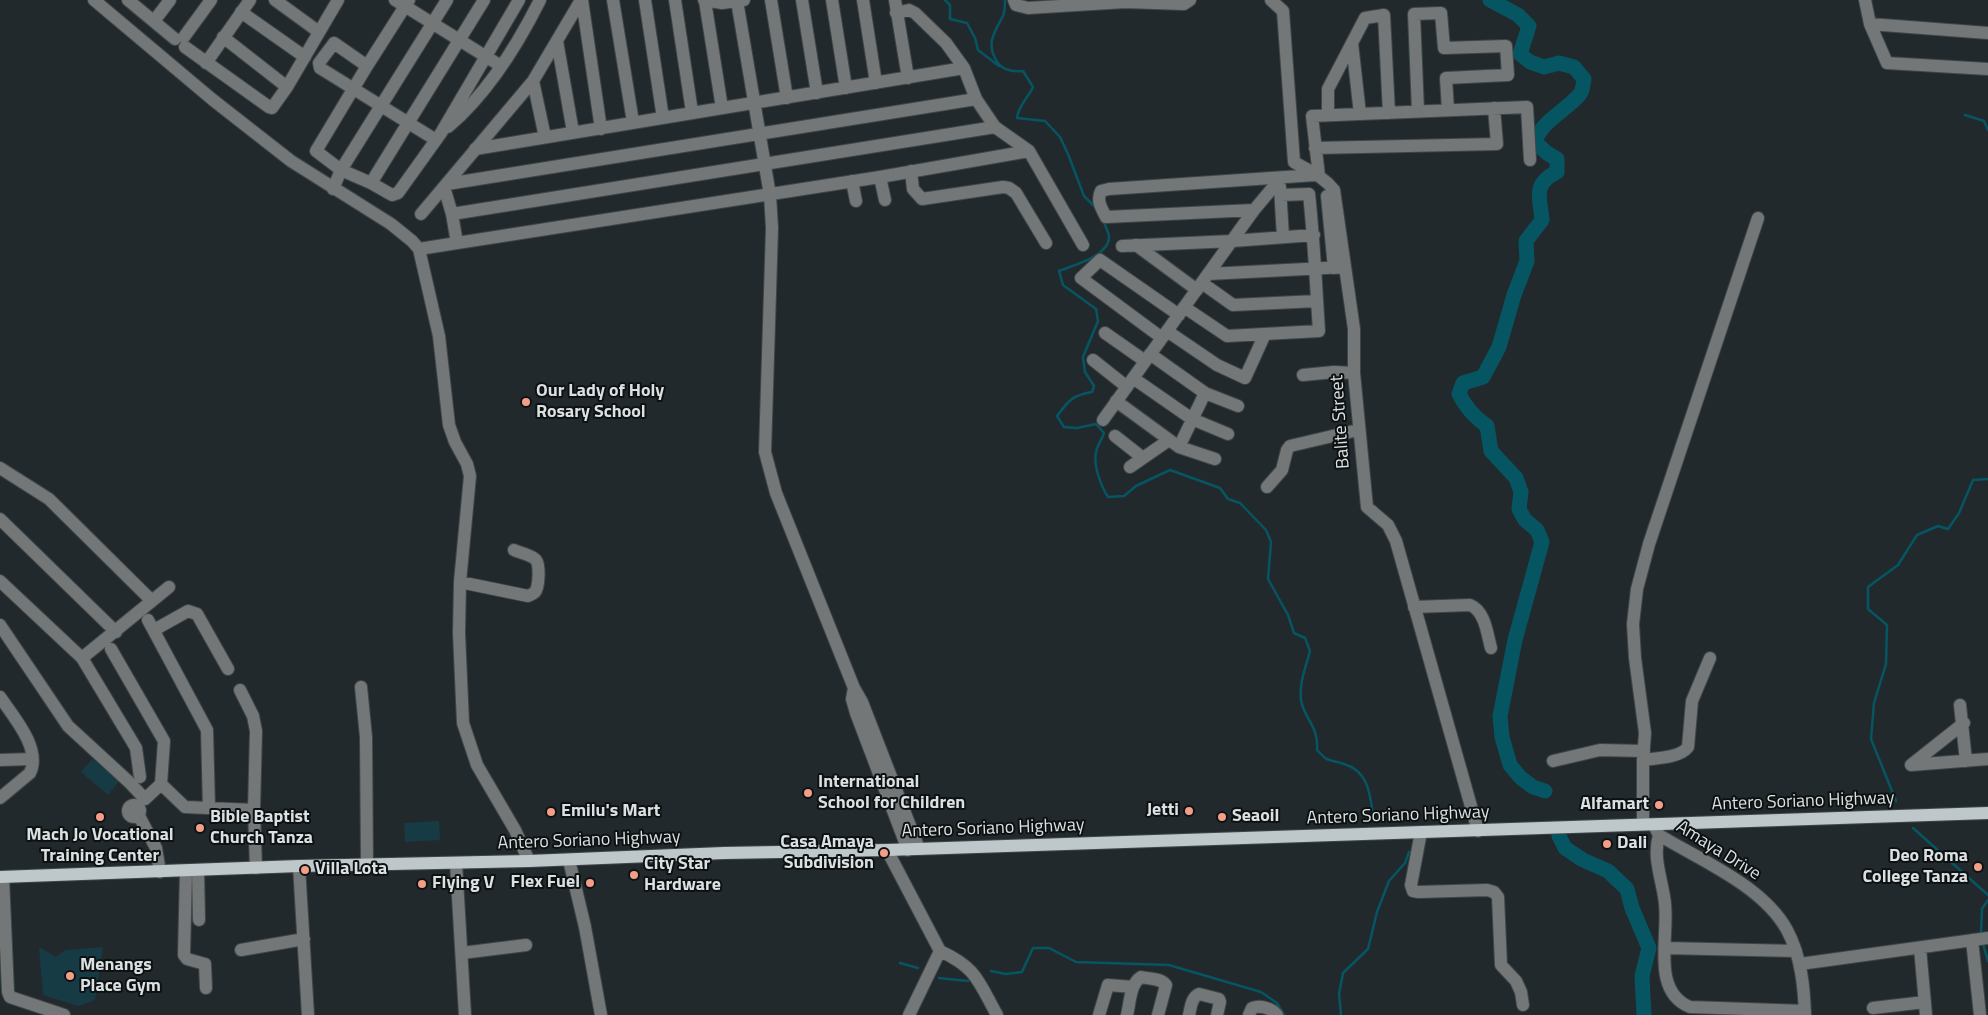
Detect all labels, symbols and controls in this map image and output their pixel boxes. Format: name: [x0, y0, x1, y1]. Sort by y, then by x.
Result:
street label: Balite Street: [1327, 374, 1355, 470]
place label: Our Lady of Holy Rosary School: [536, 381, 664, 424]
marker: Our Lady of Holy Rosary School: [520, 396, 532, 408]
place label: International School for Children: [818, 772, 965, 814]
marker: International School for Children: [802, 787, 814, 799]
street label: Antero Soriano Highway: [1711, 788, 1895, 816]
place label: Alfamart: [1580, 794, 1649, 816]
marker: Alfamart: [1653, 799, 1665, 811]
place label: Jetti: [1147, 800, 1179, 822]
place label: Emilu's Mart: [561, 801, 660, 823]
street label: Antero Soriano Highway: [1306, 802, 1490, 830]
marker: Jetti: [1183, 805, 1195, 817]
marker: Emilu's Mart: [545, 806, 557, 818]
place label: Seaoil: [1232, 806, 1279, 828]
place label: Bible Baptist Church Tanza: [210, 807, 313, 850]
marker: Mach Jo Vocational Training Center: [94, 811, 106, 823]
marker: Seaoil: [1216, 811, 1228, 823]
street label: Antero Soriano Highway: [901, 815, 1085, 843]
street label: Amaya Drive: [1672, 817, 1764, 885]
marker: Bible Baptist Church Tanza: [194, 822, 206, 834]
place label: Mach Jo Vocational Training Center: [26, 825, 174, 868]
street label: Antero Soriano Highway: [497, 827, 681, 855]
place label: Casa Amaya Subdivision: [780, 832, 874, 874]
place label: Dali: [1617, 833, 1647, 855]
marker: Dali: [1601, 838, 1613, 850]
place label: Deo Roma College Tanza: [1862, 846, 1968, 889]
marker: Casa Amaya Subdivision: [878, 847, 890, 859]
place label: City Star Hardware: [644, 854, 721, 896]
place label: Villa Lota: [315, 859, 387, 881]
marker: Deo Roma College Tanza: [1972, 861, 1984, 873]
marker: Villa Lota: [299, 864, 311, 876]
marker: City Star Hardware: [628, 869, 640, 881]
place label: Flex Fuel: [511, 872, 580, 894]
place label: Flying V: [432, 873, 494, 895]
marker: Flex Fuel: [584, 877, 596, 889]
marker: Flying V: [416, 878, 428, 890]
place label: Menangs Place Gym: [80, 955, 161, 998]
marker: Menangs Place Gym: [64, 970, 76, 982]

